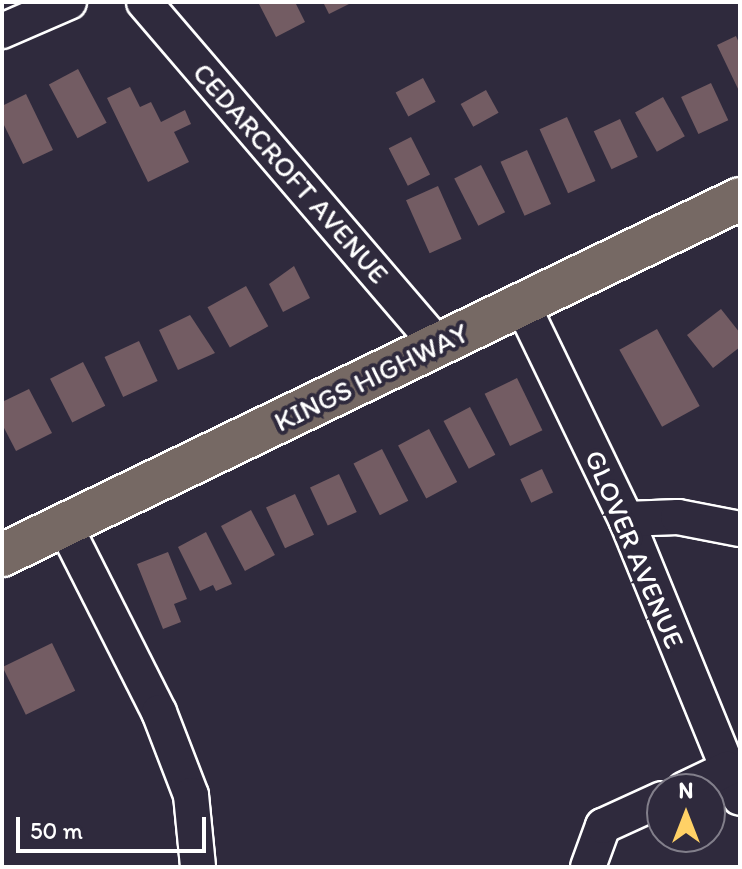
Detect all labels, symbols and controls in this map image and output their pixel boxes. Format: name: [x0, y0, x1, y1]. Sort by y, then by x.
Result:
street label: CEDARCROFT AVENUE: [186, 56, 396, 290]
street label: KINGS HIGHWAY: [267, 315, 475, 439]
street label: GLOVER AVENUE: [578, 445, 692, 653]
north arrow: [646, 773, 726, 853]
text: N: [679, 777, 693, 804]
scale bar: [20, 801, 210, 851]
text: 50 m: [30, 816, 83, 845]

